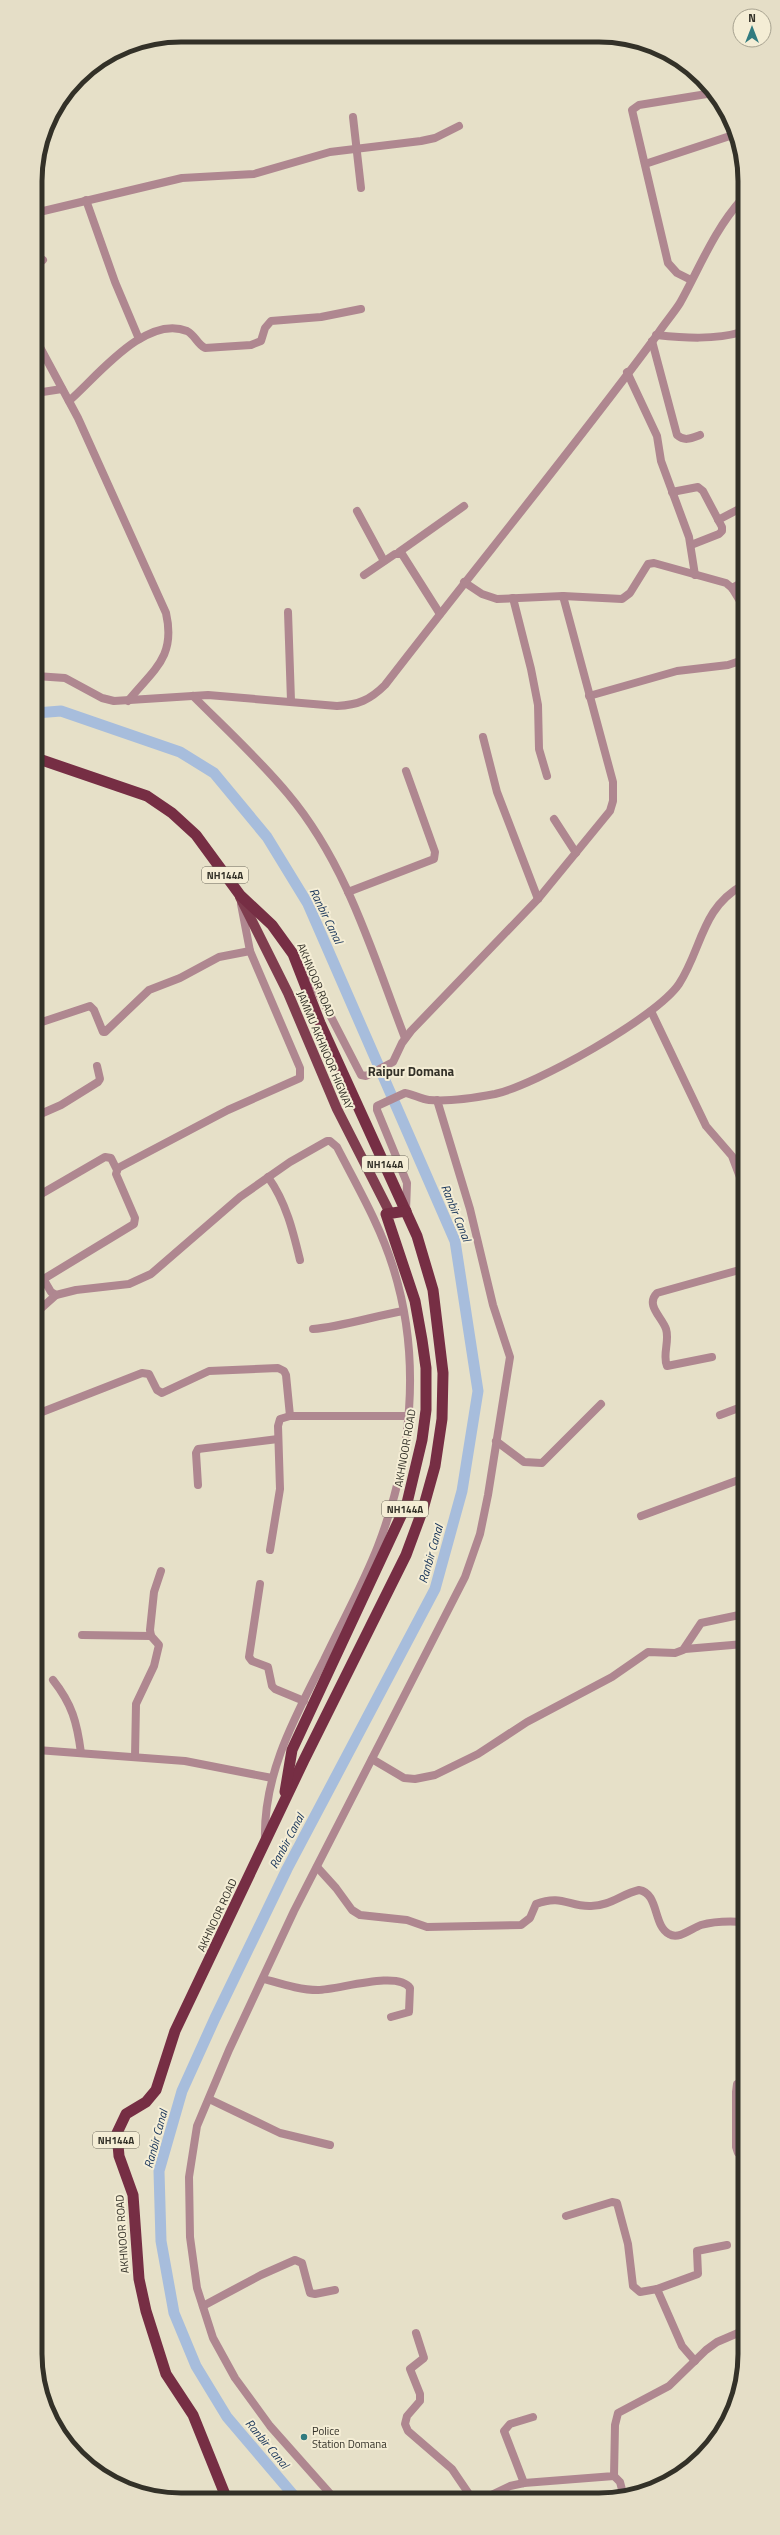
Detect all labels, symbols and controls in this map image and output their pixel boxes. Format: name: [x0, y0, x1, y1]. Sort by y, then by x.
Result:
north arrow: [732, 8, 772, 48]
text: N: [748, 10, 756, 26]
road number: NH144A: [202, 867, 248, 883]
water label: Ranbir Canal: [305, 885, 349, 948]
street label: AKHNOOR ROAD: [293, 941, 339, 1019]
street label: JAMMU AKHNOOR HIGWAY: [293, 988, 357, 1112]
district label: Raipur Domana: [368, 1061, 455, 1081]
road number: NH144A: [362, 1156, 408, 1172]
water label: Ranbir Canal: [436, 1181, 477, 1246]
street label: AKHNOOR ROAD: [390, 1408, 420, 1488]
road number: NH144A: [382, 1501, 428, 1517]
water label: Ranbir Canal: [413, 1521, 448, 1585]
water label: Ranbir Canal: [264, 1809, 310, 1872]
street label: AKHNOOR ROAD: [193, 1876, 241, 1954]
water label: Ranbir Canal: [139, 2106, 173, 2170]
road number: NH144A: [93, 2132, 139, 2148]
street label: AKHNOOR ROAD: [111, 2194, 133, 2274]
water label: Ranbir Canal: [241, 2415, 295, 2474]
place label: Police Station Domana: [312, 2423, 387, 2452]
marker: Police Station Domana: [299, 2432, 309, 2442]

